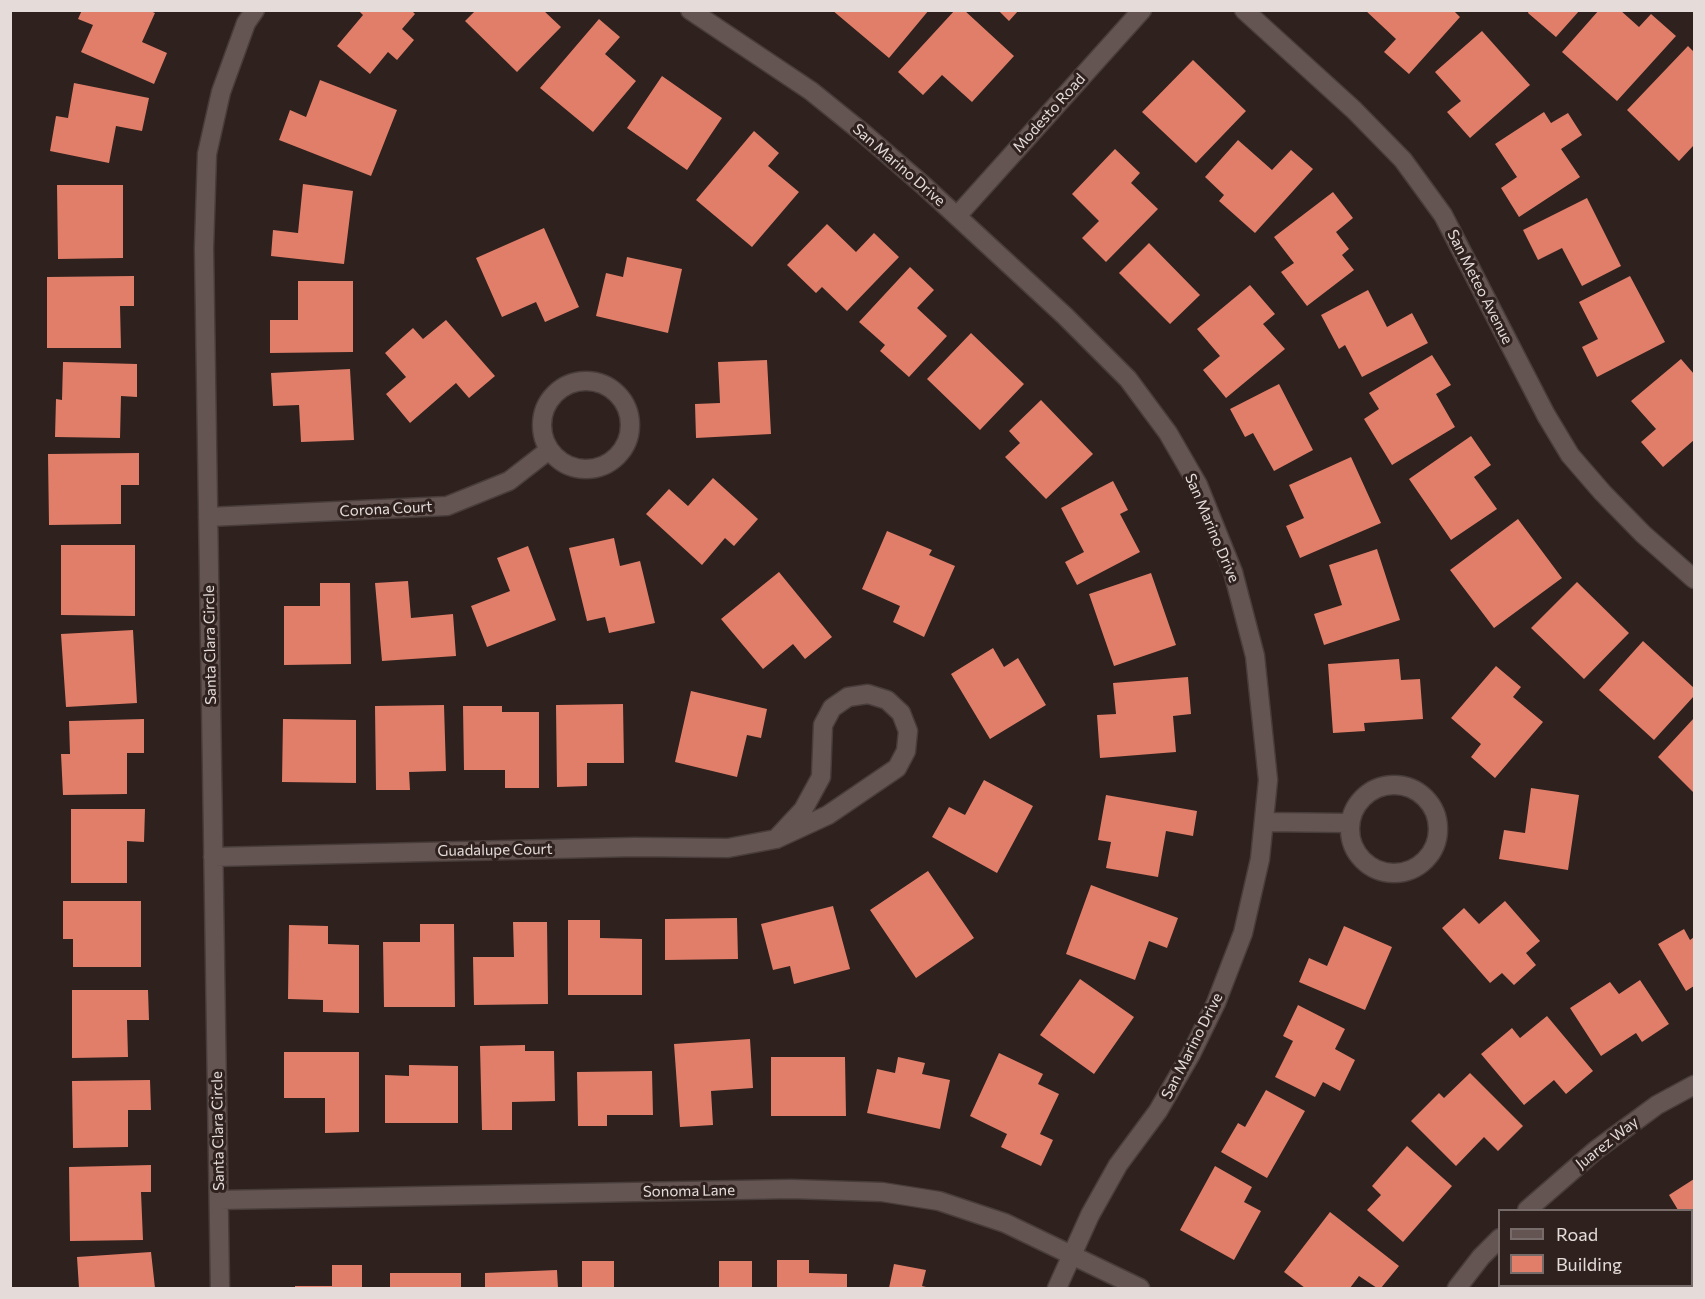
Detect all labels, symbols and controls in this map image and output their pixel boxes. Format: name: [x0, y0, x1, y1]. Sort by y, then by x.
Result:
street label: Modesto Road: [1009, 70, 1089, 156]
street label: San Marino Drive: [849, 120, 949, 210]
street label: San Meteo Avenue: [1443, 227, 1517, 347]
street label: San Marino Drive: [1181, 471, 1243, 585]
street label: Corona Court: [339, 498, 433, 520]
street label: Santa Clara Circle: [200, 585, 220, 705]
street label: Guadalupe Court: [437, 840, 553, 860]
street label: San Marino Drive: [1157, 990, 1227, 1102]
street label: Santa Clara Circle: [208, 1071, 228, 1191]
street label: Juarez Way: [1572, 1113, 1642, 1173]
street label: Sonoma Lane: [643, 1181, 735, 1201]
legend: [1498, 1209, 1693, 1287]
text: Road: [1556, 1223, 1598, 1245]
text: Building: [1556, 1253, 1622, 1275]

